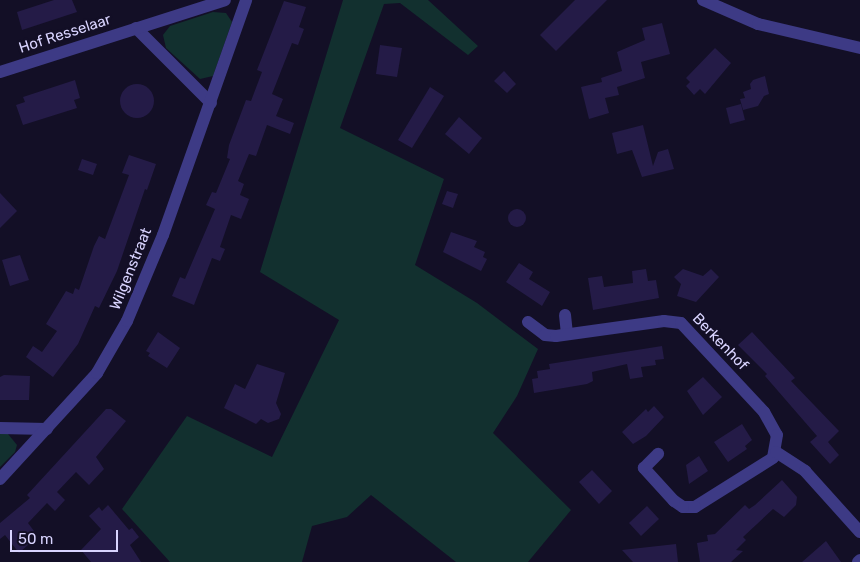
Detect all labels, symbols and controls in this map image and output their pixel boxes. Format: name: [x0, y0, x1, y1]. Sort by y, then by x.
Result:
street label: Hof Resselaar: [16, 11, 114, 57]
street label: Wilgenstraat: [106, 225, 156, 313]
street label: Berkenhof: [688, 310, 752, 374]
scale bar: [12, 520, 120, 552]
text: 50 m: [18, 530, 53, 548]

